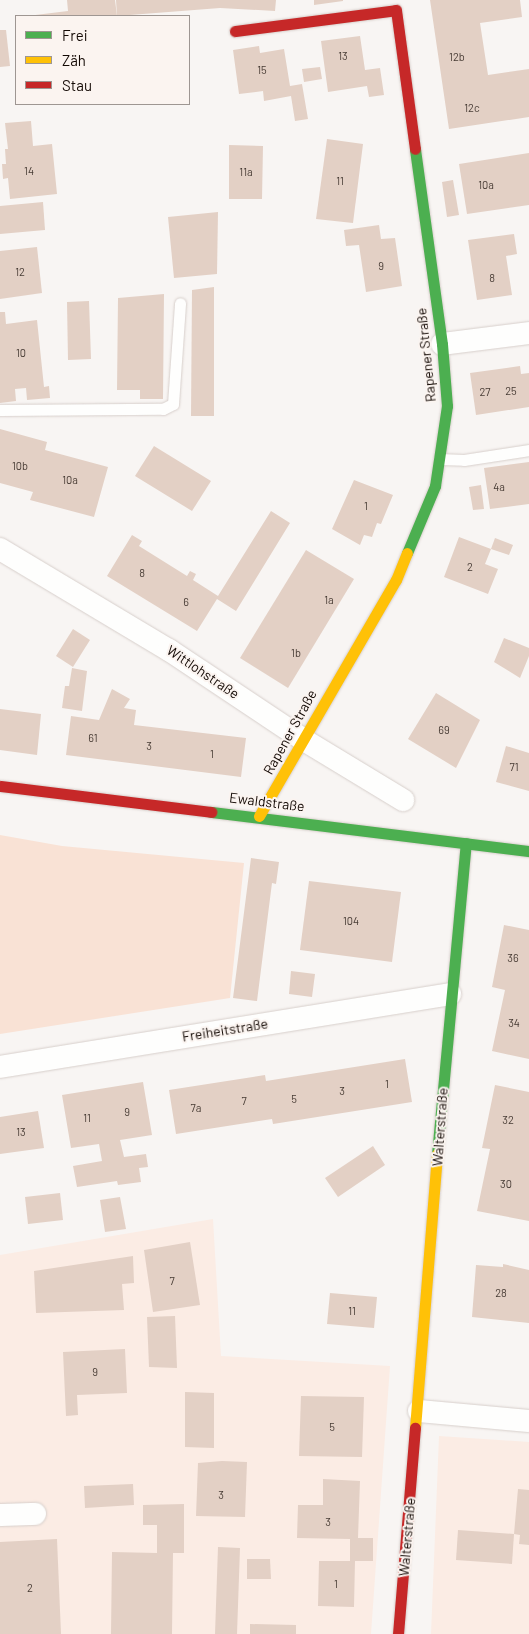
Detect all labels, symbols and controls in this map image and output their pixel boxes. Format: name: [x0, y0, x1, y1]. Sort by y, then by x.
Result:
legend: [15, 15, 190, 105]
text: Frei: [62, 26, 88, 44]
house number: 13: [338, 49, 348, 63]
house number: 12b: [449, 50, 465, 64]
text: Zäh: [62, 51, 86, 69]
house number: 15: [257, 63, 267, 77]
text: Stau: [62, 76, 92, 94]
house number: 12c: [464, 101, 480, 115]
house number: 14: [24, 164, 34, 178]
house number: 11a: [239, 165, 253, 179]
house number: 11: [336, 174, 344, 188]
house number: 10a: [478, 178, 494, 192]
house number: 9: [378, 259, 384, 273]
house number: 12: [15, 265, 25, 279]
house number: 8: [489, 271, 495, 285]
street label: Rapener Straße: [413, 307, 439, 403]
house number: 10: [16, 346, 26, 360]
house number: 25: [505, 384, 517, 398]
house number: 27: [479, 385, 491, 399]
house number: 10b: [12, 459, 28, 473]
house number: 10a: [62, 473, 78, 487]
house number: 4a: [493, 480, 505, 494]
house number: 1: [364, 499, 368, 513]
house number: 2: [467, 560, 473, 574]
house number: 8: [139, 566, 145, 580]
house number: 1a: [324, 593, 334, 607]
house number: 6: [183, 595, 189, 609]
street label: Wittlohstraße: [164, 642, 242, 702]
house number: 1b: [291, 646, 301, 660]
street label: Rapener Straße: [260, 687, 320, 777]
house number: 69: [438, 723, 450, 737]
house number: 61: [88, 731, 98, 745]
house number: 3: [146, 739, 152, 753]
house number: 1: [210, 747, 214, 761]
house number: 71: [509, 760, 519, 774]
street label: Ewaldstraße: [228, 789, 306, 815]
house number: 104: [343, 914, 359, 928]
house number: 36: [507, 951, 519, 965]
street label: Freiheitstraße: [181, 1015, 269, 1045]
house number: 34: [508, 1016, 520, 1030]
house number: 1: [385, 1077, 389, 1091]
house number: 3: [339, 1084, 345, 1098]
street label: Walterstraße: [429, 1087, 451, 1167]
house number: 5: [291, 1092, 297, 1106]
house number: 7: [241, 1094, 247, 1108]
house number: 7a: [191, 1101, 201, 1115]
house number: 9: [124, 1105, 130, 1119]
house number: 11: [83, 1111, 91, 1125]
house number: 32: [502, 1113, 514, 1127]
house number: 13: [16, 1125, 26, 1139]
house number: 30: [500, 1177, 512, 1191]
house number: 7: [169, 1274, 175, 1288]
house number: 28: [495, 1286, 507, 1300]
house number: 11: [348, 1304, 356, 1318]
house number: 9: [92, 1365, 98, 1379]
house number: 5: [329, 1420, 335, 1434]
house number: 3: [218, 1488, 224, 1502]
street label: Walterstraße: [395, 1497, 419, 1577]
house number: 3: [325, 1515, 331, 1529]
house number: 1: [334, 1577, 338, 1591]
house number: 2: [27, 1581, 33, 1595]

